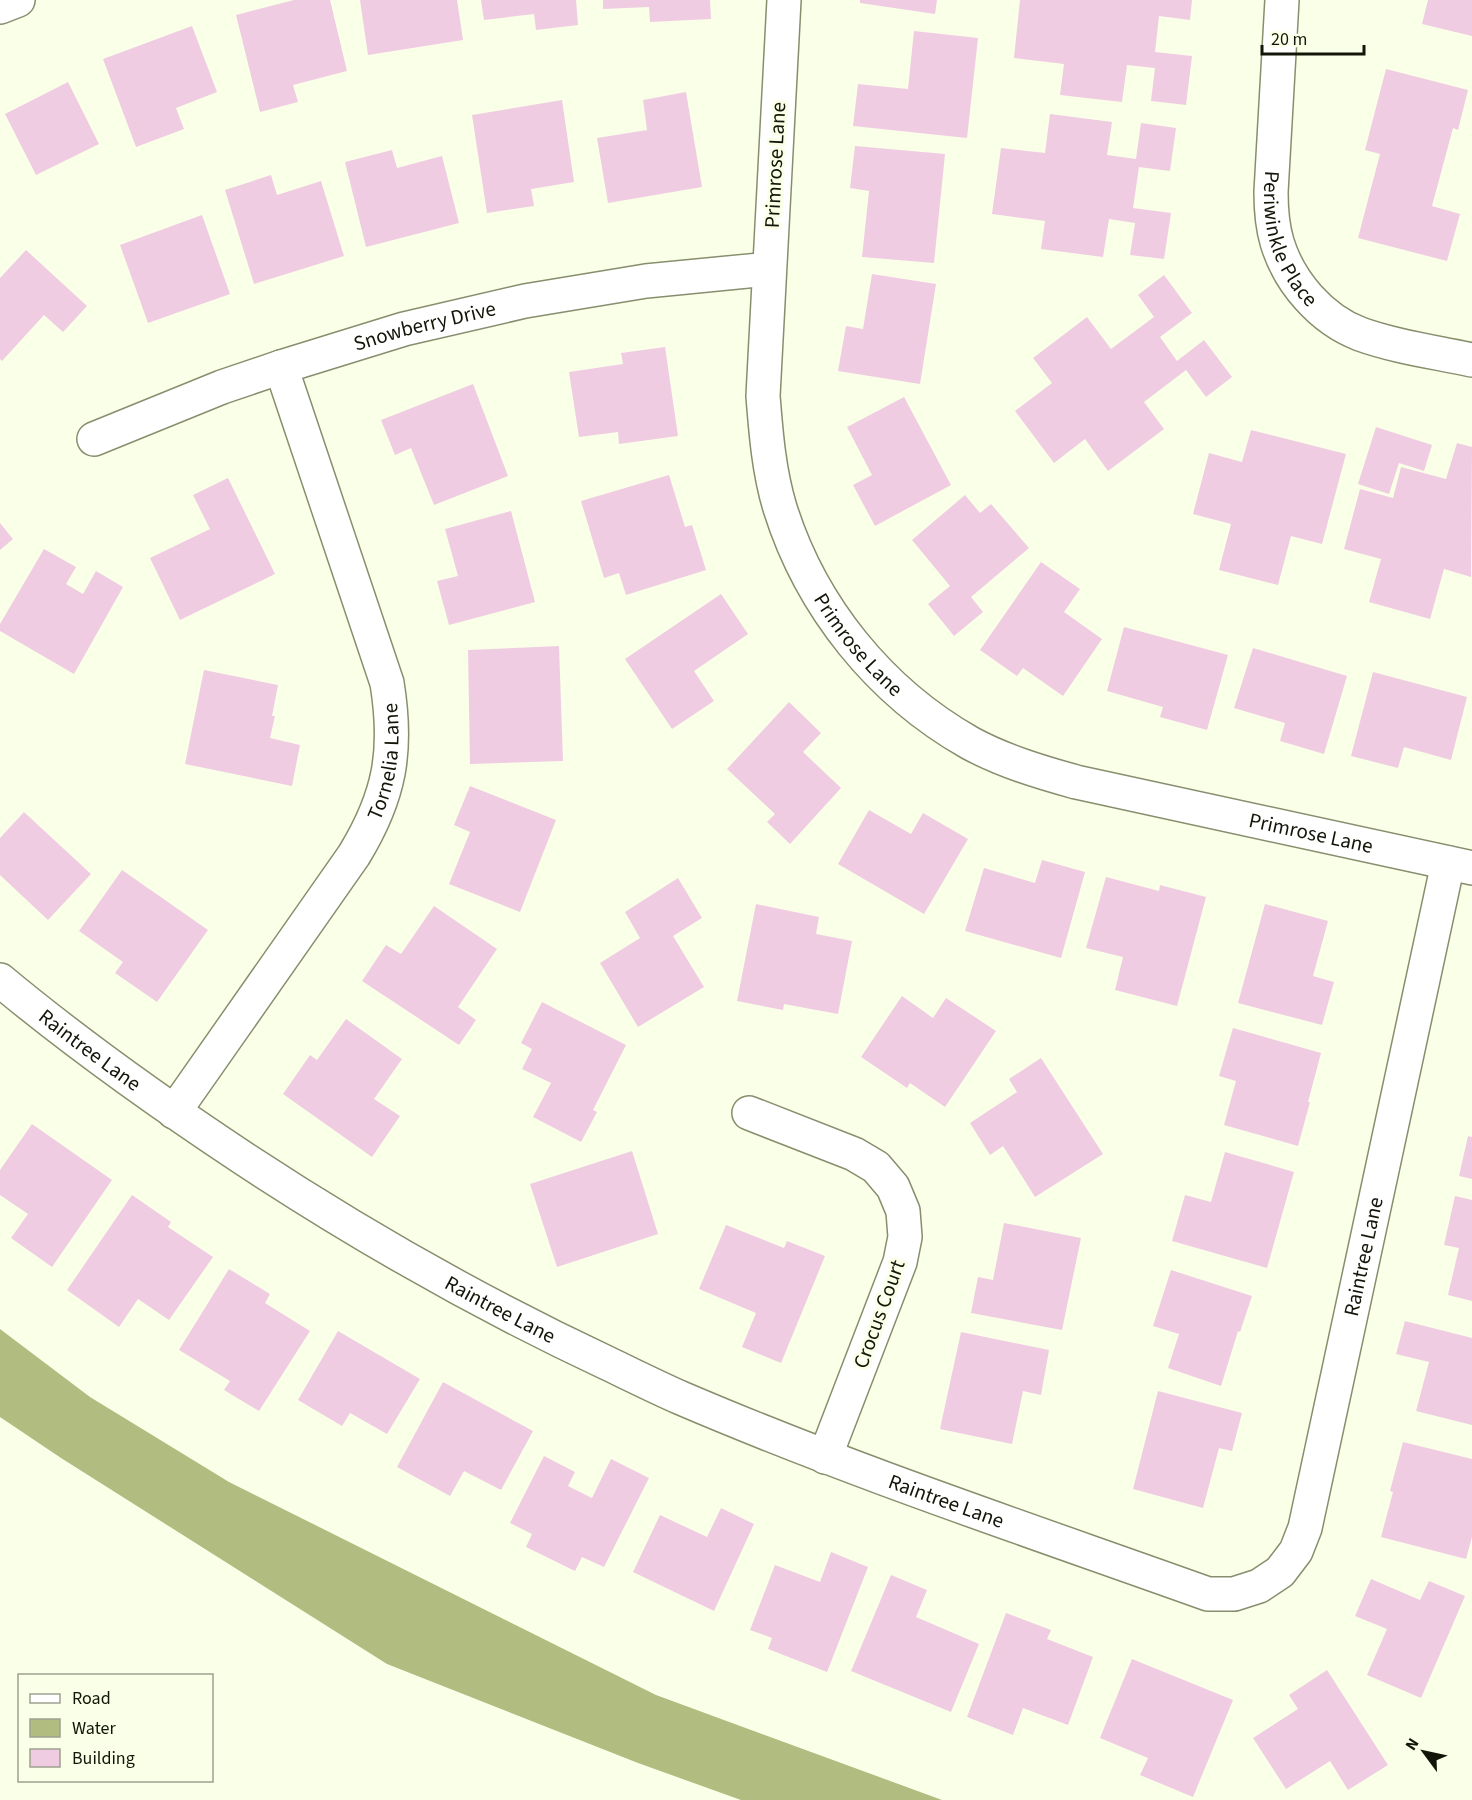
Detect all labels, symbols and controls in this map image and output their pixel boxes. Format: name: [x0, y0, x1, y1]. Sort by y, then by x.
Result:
scale bar: [1262, 18, 1364, 56]
text: 20 m: [1271, 27, 1307, 52]
street label: Primrose Lane: [757, 101, 793, 229]
street label: Periwinkle Place: [1256, 170, 1325, 313]
street label: Snowberry Drive: [350, 293, 499, 359]
street label: Primrose Lane: [806, 587, 909, 703]
street label: Tornelia Lane: [360, 702, 407, 825]
street label: Primrose Lane: [1246, 805, 1376, 861]
street label: Raintree Lane: [32, 1002, 147, 1098]
street label: Raintree Lane: [1336, 1194, 1391, 1319]
street label: Crocus Court: [845, 1255, 913, 1373]
street label: Raintree Lane: [439, 1268, 561, 1351]
street label: Raintree Lane: [884, 1466, 1008, 1536]
legend: [18, 1674, 213, 1782]
text: Road: [72, 1686, 111, 1711]
text: Water: [72, 1716, 116, 1741]
north arrow: [1394, 1722, 1454, 1782]
text: N: [1400, 1734, 1424, 1755]
text: Building: [72, 1746, 135, 1771]

